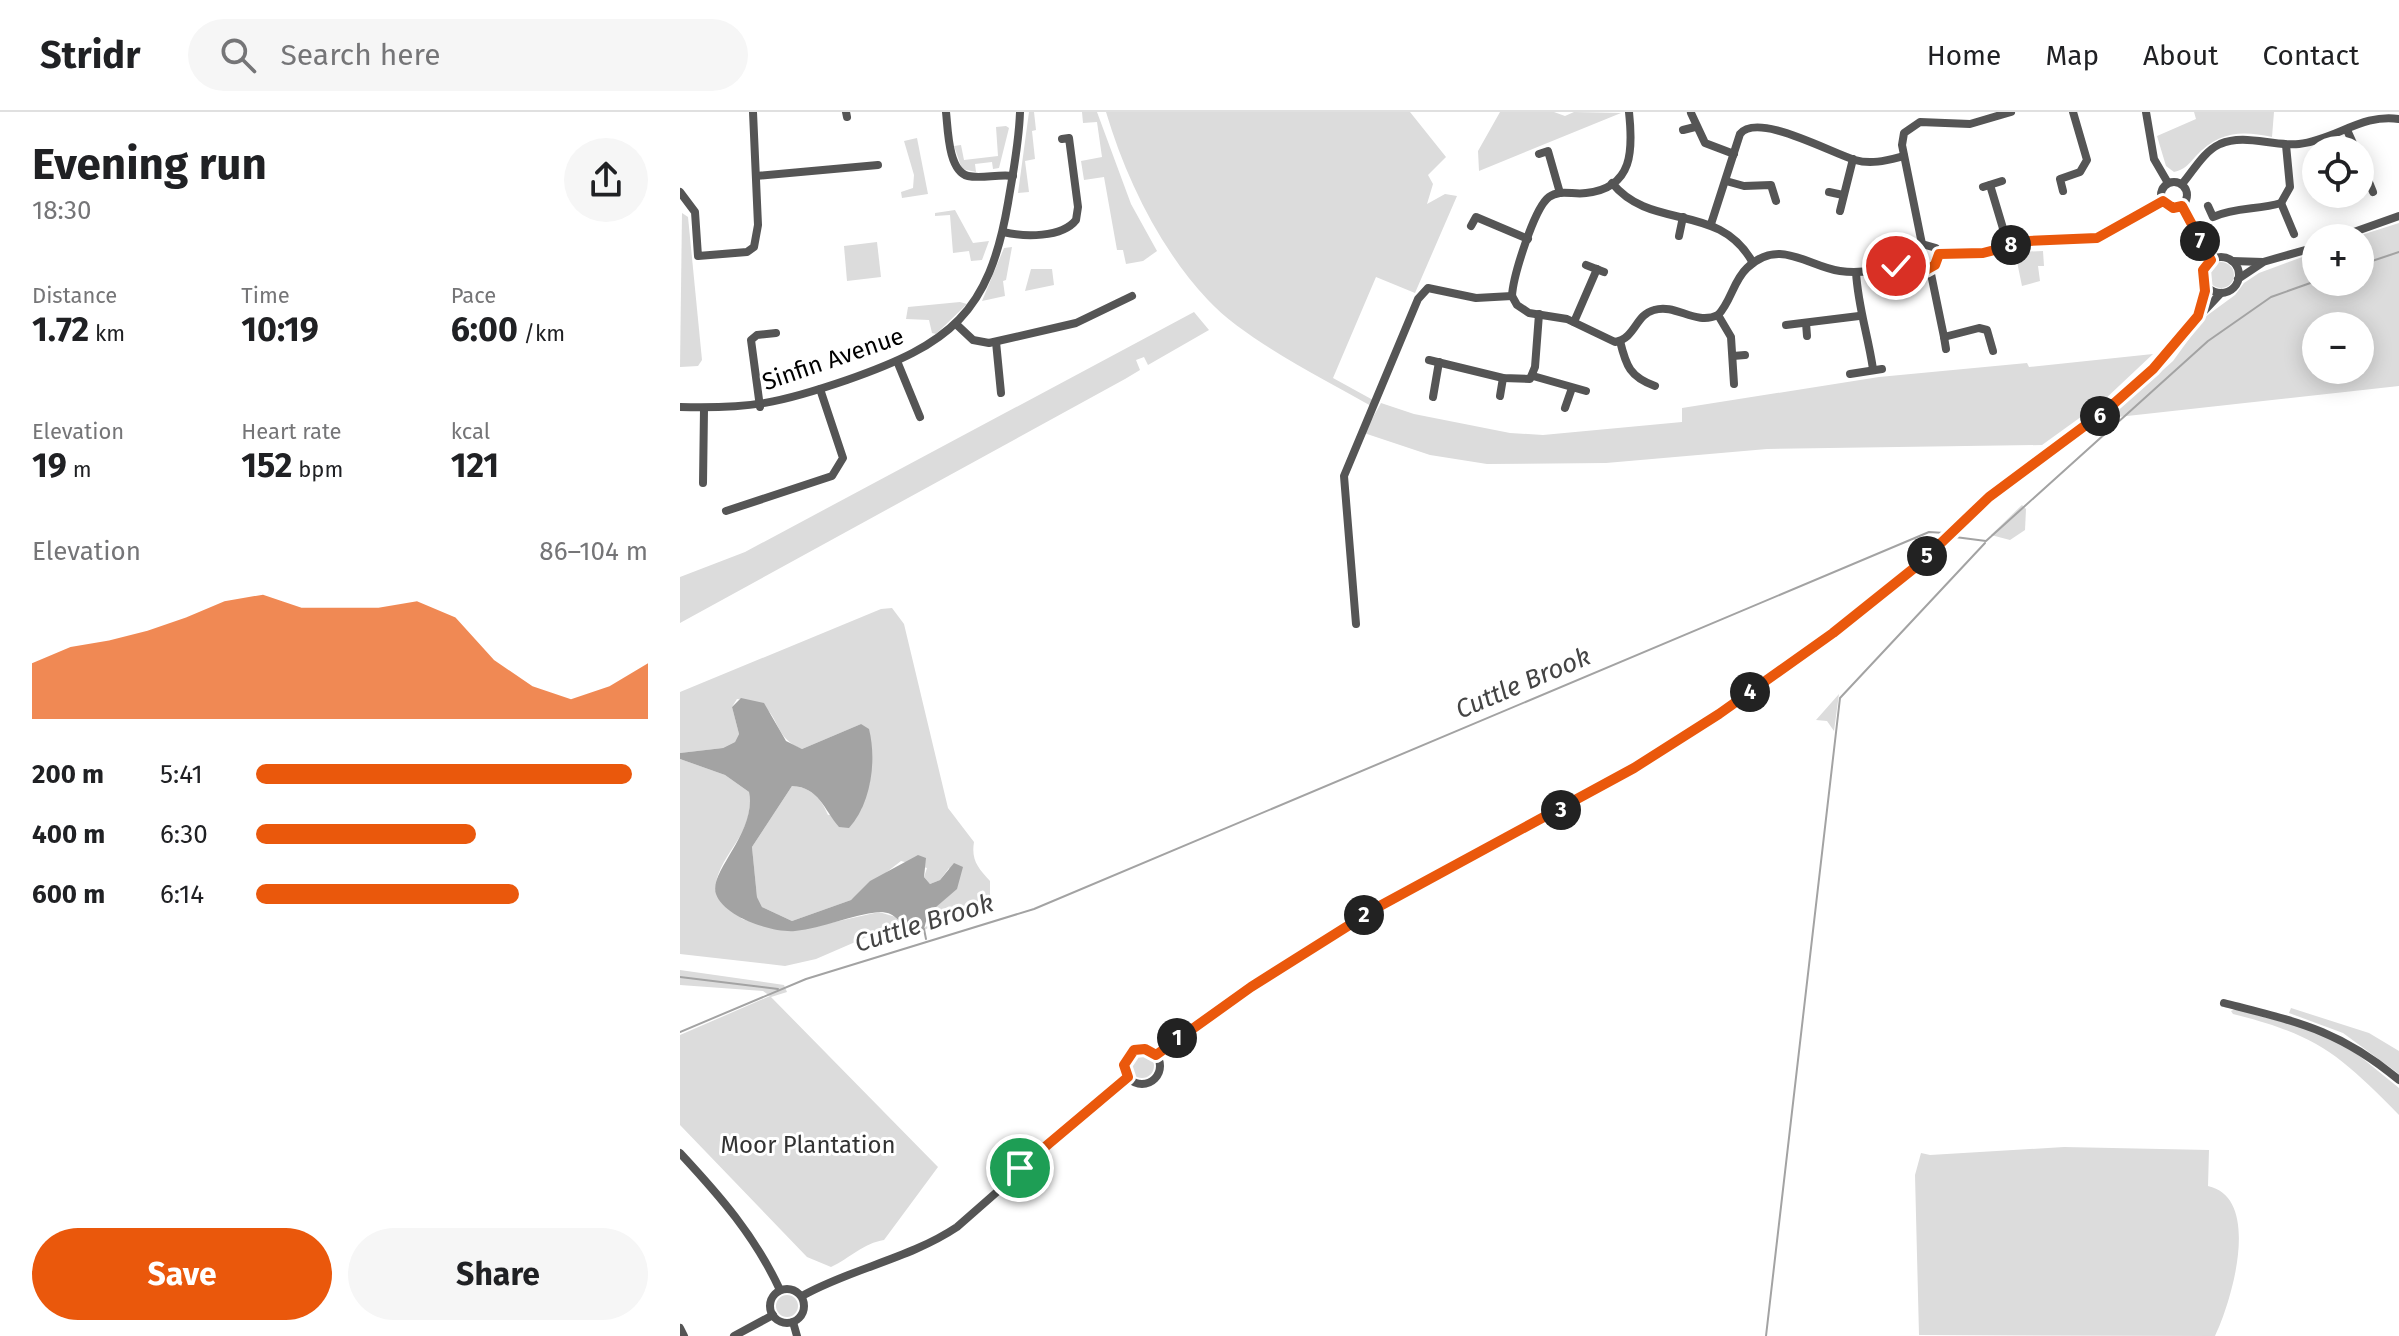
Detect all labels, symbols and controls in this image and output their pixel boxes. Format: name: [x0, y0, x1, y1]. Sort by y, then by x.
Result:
search box: [188, 19, 748, 91]
text: Stridr: [40, 32, 140, 78]
icon: search: [216, 33, 260, 77]
text: Search here: [280, 37, 441, 73]
text: Home: [1927, 39, 2001, 72]
text: Map: [2045, 39, 2099, 72]
text: About: [2143, 39, 2218, 72]
text: Contact: [2262, 39, 2359, 72]
map controls: [2302, 136, 2374, 384]
button: locate: [2302, 136, 2374, 208]
text: Evening run: [32, 138, 267, 191]
button: share: [564, 138, 648, 222]
text: 18:30: [32, 195, 92, 226]
pin: 7: [2180, 221, 2220, 261]
button: +: [2302, 224, 2374, 296]
pin: 8: [1991, 225, 2031, 265]
text: 7: [2195, 227, 2205, 254]
text: 8: [2005, 231, 2017, 258]
pin: [1862, 232, 1930, 300]
icon: check: [1874, 244, 1918, 288]
text: Distance: [32, 282, 117, 309]
text: Time: [241, 282, 290, 309]
text: Pace: [451, 282, 496, 309]
text: 1.72: [32, 309, 89, 350]
text: 10:19: [241, 309, 319, 350]
text: 6:00: [451, 309, 518, 350]
button: −: [2302, 312, 2374, 384]
text: km: [89, 320, 125, 347]
text: /km: [518, 320, 565, 347]
street label: Sinfin Avenue: [759, 322, 907, 396]
pin: 6: [2080, 396, 2120, 436]
text: 6: [2094, 402, 2106, 429]
text: Elevation: [32, 418, 124, 445]
text: Heart rate: [241, 418, 342, 445]
text: kcal: [451, 418, 490, 445]
text: 19: [32, 445, 67, 486]
text: 152: [241, 445, 292, 486]
text: 121: [451, 445, 499, 486]
text: m: [67, 456, 92, 483]
text: bpm: [292, 456, 343, 483]
text: Elevation: [32, 536, 141, 567]
text: 86–104 m: [539, 536, 648, 567]
pin: 5: [1907, 536, 1947, 576]
text: 5: [1921, 542, 1933, 569]
water label: Cuttle Brook: [1451, 641, 1595, 725]
pin: 4: [1730, 672, 1770, 712]
text: 4: [1744, 678, 1756, 705]
text: 200 m: [32, 759, 104, 790]
text: 5:41: [160, 759, 203, 790]
pin: 3: [1541, 790, 1581, 830]
text: 3: [1555, 796, 1567, 823]
text: 400 m: [32, 819, 105, 850]
text: 6:30: [160, 819, 208, 850]
text: 600 m: [32, 879, 105, 910]
text: 6:14: [160, 879, 204, 910]
water label: Cuttle Brook: [851, 887, 997, 959]
pin: 2: [1344, 895, 1384, 935]
text: 2: [1358, 901, 1370, 928]
pin: 1: [1157, 1018, 1197, 1058]
text: 1: [1172, 1024, 1182, 1051]
park label: Moor Plantation: [720, 1131, 896, 1159]
pin: [986, 1134, 1054, 1202]
icon: arrive: [998, 1146, 1042, 1190]
button: Save: [32, 1228, 332, 1320]
button: Share: [348, 1228, 648, 1320]

